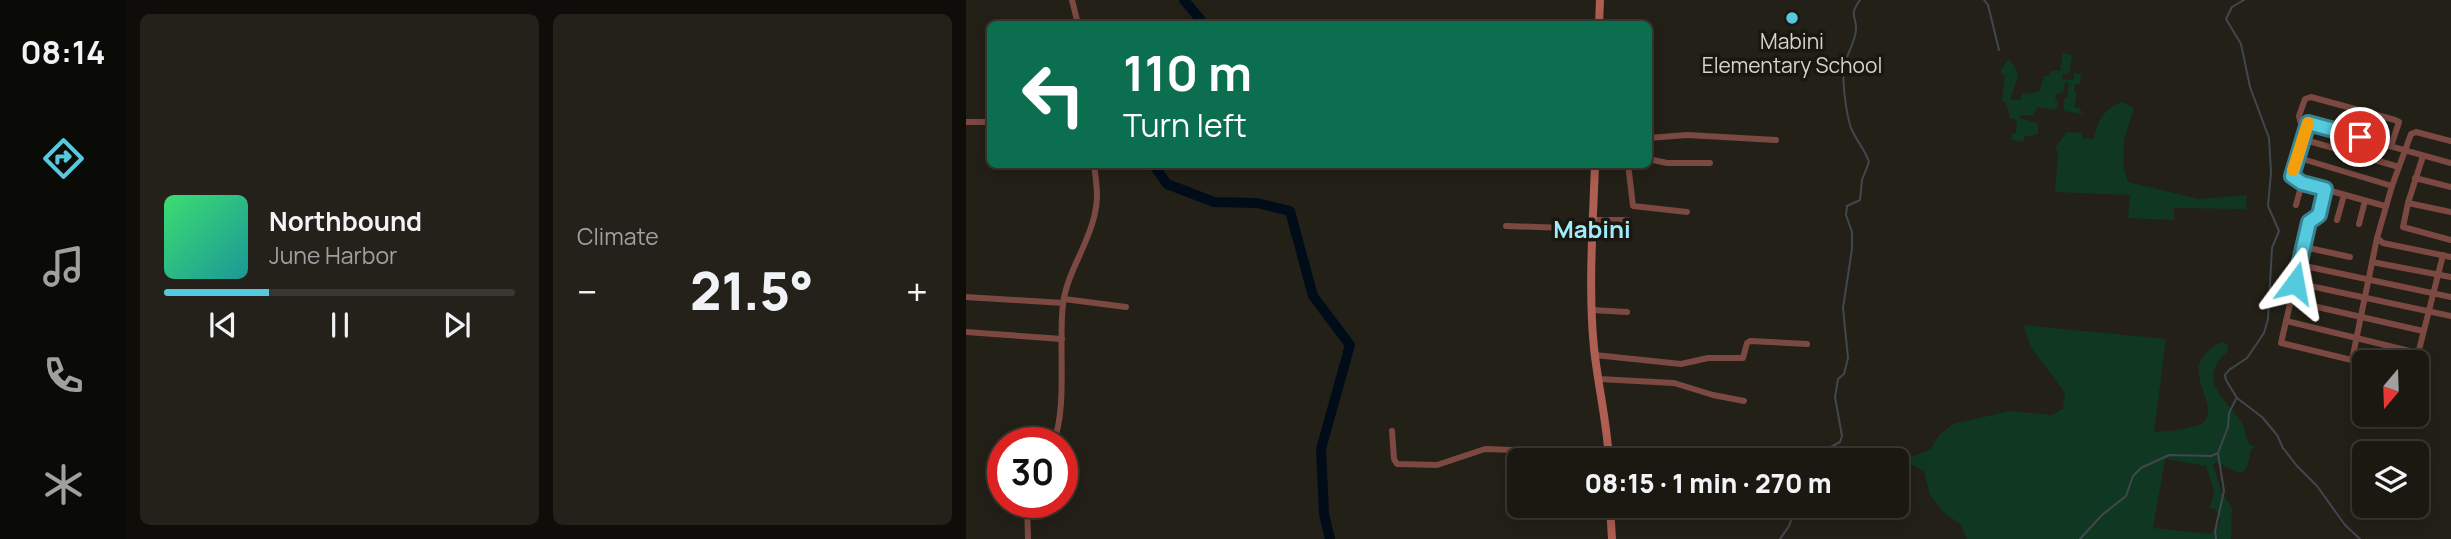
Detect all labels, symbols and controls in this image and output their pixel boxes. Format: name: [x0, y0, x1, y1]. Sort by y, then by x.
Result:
marker: Mabini Elementary School: [1784, 10, 1800, 26]
place label: Mabini Elementary School: [1702, 27, 1882, 79]
text: 08:14: [20, 30, 106, 74]
text: 110 m: [1123, 39, 1252, 106]
icon: left: [1008, 49, 1099, 140]
text: Turn left: [1123, 103, 1247, 147]
pin: [2330, 107, 2390, 167]
icon: arrive: [2341, 118, 2379, 156]
icon: directions: [39, 134, 88, 183]
text: Northbound: [269, 203, 422, 239]
district label: Mabini: [1553, 212, 1631, 245]
text: Climate: [577, 220, 659, 252]
text: June Harbor: [269, 239, 397, 271]
icon: music: [39, 242, 88, 291]
position arrow: [2258, 246, 2332, 320]
text: 21.5°: [690, 255, 814, 326]
text: −: [577, 265, 598, 317]
text: +: [906, 265, 928, 317]
icon: previous: [204, 306, 242, 344]
icon: pause: [321, 306, 359, 344]
icon: next: [438, 306, 476, 344]
north arrow: [2352, 350, 2429, 427]
map controls: [2352, 350, 2429, 518]
icon: phone: [39, 351, 88, 400]
speed limit sign: 30: [987, 427, 1078, 518]
button: layers: [2352, 441, 2429, 518]
icon: climate: [39, 460, 88, 509]
text: 08:15 · 1 min · 270 m: [1585, 465, 1831, 501]

